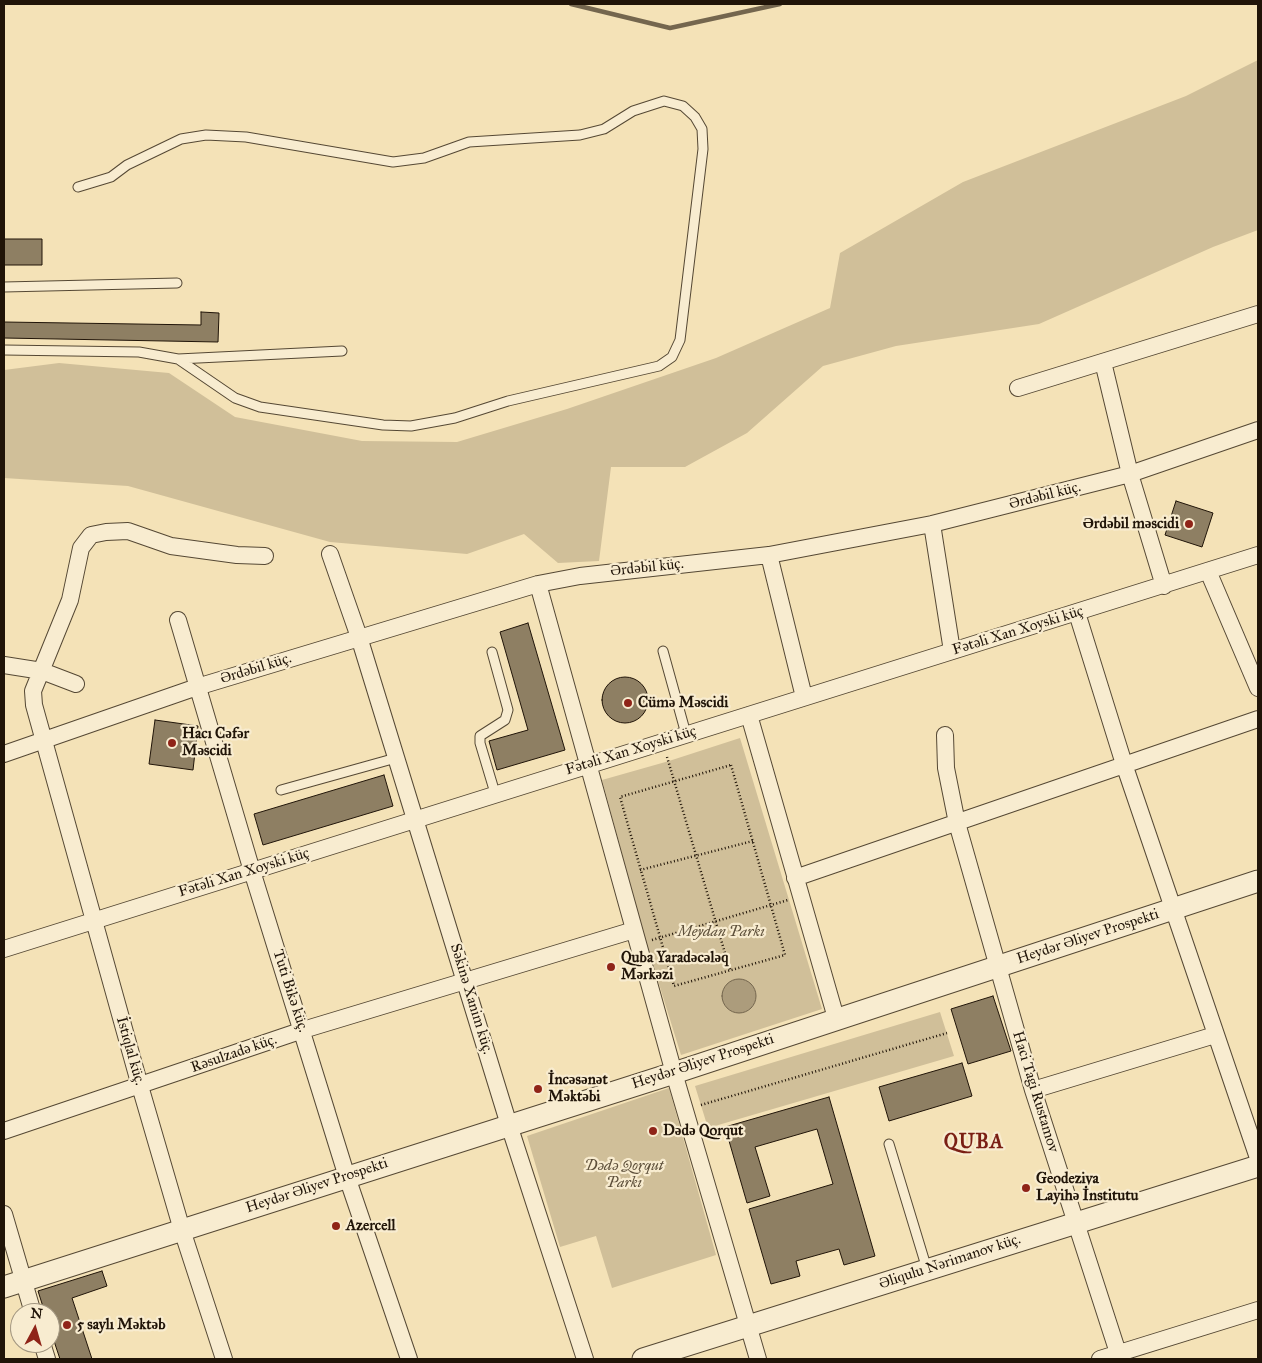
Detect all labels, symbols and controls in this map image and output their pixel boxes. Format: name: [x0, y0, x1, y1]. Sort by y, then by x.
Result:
street label: Ərdəbil küç.: [1007, 478, 1083, 514]
place label: Ərdəbil məscidi: [1083, 515, 1179, 533]
marker: Ərdəbil məscidi: [1183, 518, 1195, 530]
street label: Ərdəbil küç.: [609, 555, 685, 581]
street label: Fətəli Xan Xoyski küç: [950, 603, 1086, 659]
street label: Ərdəbil küç.: [218, 650, 294, 688]
place label: Cümə Məscidi: [638, 694, 728, 712]
marker: Cümə Məscidi: [622, 697, 634, 709]
street label: Fətəli Xan Xoyski küç: [563, 723, 699, 779]
place label: Hacı Cəfər Məscidi: [182, 725, 249, 760]
marker: Hacı Cəfər Məscidi: [166, 737, 178, 749]
street label: Fətəli Xan Xoyski küç: [176, 845, 312, 901]
street label: Heydər Əliyev Prospekti: [1015, 905, 1161, 969]
park label: Meydan Parkı: [677, 923, 765, 941]
street label: Səkinə Xanim küç.: [446, 942, 496, 1056]
street label: Tuti Bikə küç.: [268, 947, 312, 1035]
place label: Quba Yaradəcələq Mərkəzi: [621, 949, 728, 984]
marker: Quba Yaradəcələq Mərkəzi: [605, 961, 617, 973]
street label: İstiqlal küç.: [112, 1015, 148, 1087]
street label: Haci Tagi Rustamov: [1008, 1029, 1062, 1155]
street label: Heydər Əliyev Prospekti: [630, 1030, 776, 1094]
street label: Rəsulzadə küç.: [189, 1031, 279, 1077]
place label: İncəsənət Məktəbi: [548, 1071, 608, 1106]
marker: İncəsənət Məktəbi: [532, 1083, 544, 1095]
place label: Dədə Qorqut: [663, 1122, 743, 1140]
marker: Dədə Qorqut: [647, 1125, 659, 1137]
district label: QUBA: [943, 1131, 1005, 1155]
street label: Heydər Əliyev Prospekti: [244, 1154, 390, 1218]
park label: Dədə Qorqut Parkı: [584, 1157, 664, 1192]
place label: Geodeziya Layihə İnstitutu: [1036, 1170, 1139, 1205]
marker: Geodeziya Layihə İnstitutu: [1020, 1182, 1032, 1194]
place label: Azercell: [346, 1217, 396, 1235]
marker: Azercell: [330, 1220, 342, 1232]
street label: Əliqulu Nərimanov küç.: [877, 1231, 1023, 1293]
north arrow: [10, 1303, 60, 1353]
text: N: [30, 1305, 43, 1323]
place label: 5 saylı Məktəb: [77, 1316, 165, 1334]
marker: 5 saylı Məktəb: [61, 1319, 73, 1331]

